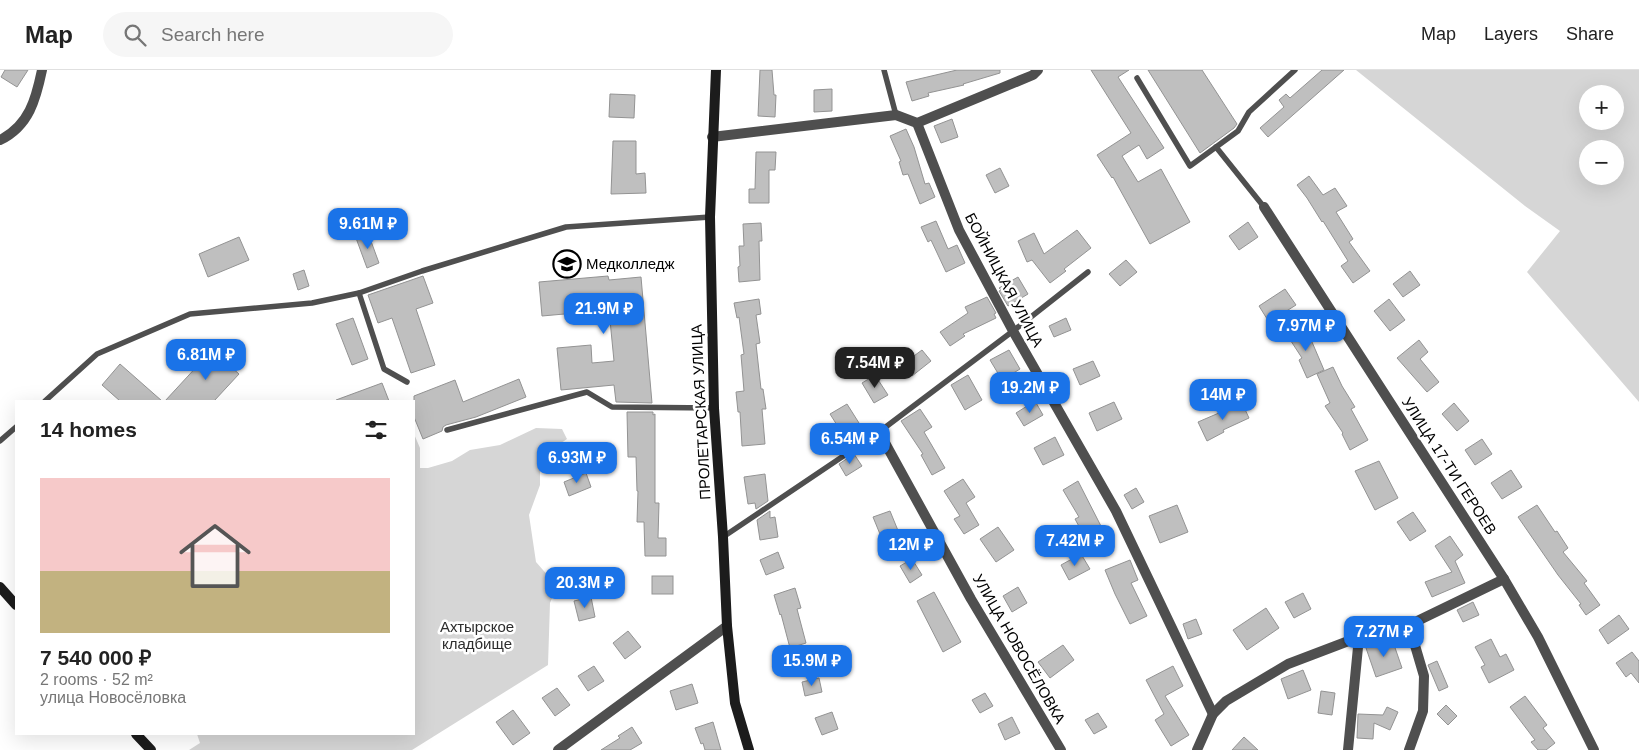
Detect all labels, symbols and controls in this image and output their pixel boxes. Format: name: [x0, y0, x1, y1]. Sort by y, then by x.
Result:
search box: [103, 12, 453, 57]
text: Map: [25, 21, 73, 48]
icon: search: [121, 21, 149, 49]
text: Search here: [161, 24, 265, 45]
text: Map: [1421, 24, 1456, 44]
text: Layers: [1484, 24, 1538, 44]
text: Share: [1566, 24, 1614, 44]
map controls: [1579, 85, 1624, 185]
button: +: [1579, 85, 1624, 130]
button: −: [1579, 140, 1624, 185]
pin: 9.61M ₽: [322, 208, 414, 250]
street label: БОЙНИЦКАЯ УЛИЦА: [962, 210, 1047, 350]
text: 9.61M ₽: [339, 215, 397, 232]
school or university icon: Медколледж: [552, 249, 582, 279]
place label: Медколледж: [586, 255, 674, 272]
pin: 21.9M ₽: [558, 292, 650, 335]
text: 21.9M ₽: [575, 300, 633, 317]
pin: 7.97M ₽: [1260, 310, 1352, 352]
text: 7.97M ₽: [1277, 317, 1335, 334]
street label: ПРОЛЕТАРСКАЯ УЛИЦА: [687, 324, 714, 500]
pin: 6.81M ₽: [160, 338, 252, 381]
text: 6.81M ₽: [177, 346, 235, 363]
pin: 7.54M ₽: [829, 346, 921, 389]
text: 7.54M ₽: [846, 354, 904, 371]
pin: 19.2M ₽: [984, 372, 1076, 414]
pin: 14M ₽: [1188, 378, 1258, 421]
text: 19.2M ₽: [1001, 379, 1059, 396]
text: 14M ₽: [1201, 386, 1245, 403]
street label: УЛИЦА 17-ТИ ГЕРОЕВ: [1399, 394, 1500, 538]
icon: filters: [362, 416, 390, 444]
text: 14 homes: [40, 418, 137, 441]
pin: 6.54M ₽: [804, 422, 896, 465]
text: 6.54M ₽: [821, 430, 879, 447]
pin: 6.93M ₽: [531, 442, 623, 484]
text: 6.93M ₽: [548, 449, 606, 466]
icon: home: [170, 511, 260, 601]
pin: 7.42M ₽: [1029, 524, 1121, 567]
pin: 12M ₽: [876, 528, 946, 571]
text: 7.42M ₽: [1046, 532, 1104, 549]
text: 12M ₽: [889, 536, 933, 553]
pin: 20.3M ₽: [539, 566, 631, 609]
street label: УЛИЦА НОВОСЁЛОВКА: [970, 571, 1069, 726]
text: 20.3M ₽: [556, 574, 614, 591]
pin: 7.27M ₽: [1338, 616, 1430, 658]
park label: Ахтырское кладбище: [440, 618, 514, 652]
text: 7.27M ₽: [1355, 623, 1413, 640]
pin: 15.9M ₽: [766, 644, 858, 687]
text: 7 540 000 ₽: [40, 646, 151, 669]
text: 15.9M ₽: [783, 652, 841, 669]
text: 2 rooms · 52 m²: [40, 671, 153, 688]
text: улица Новосёловка: [40, 689, 186, 706]

